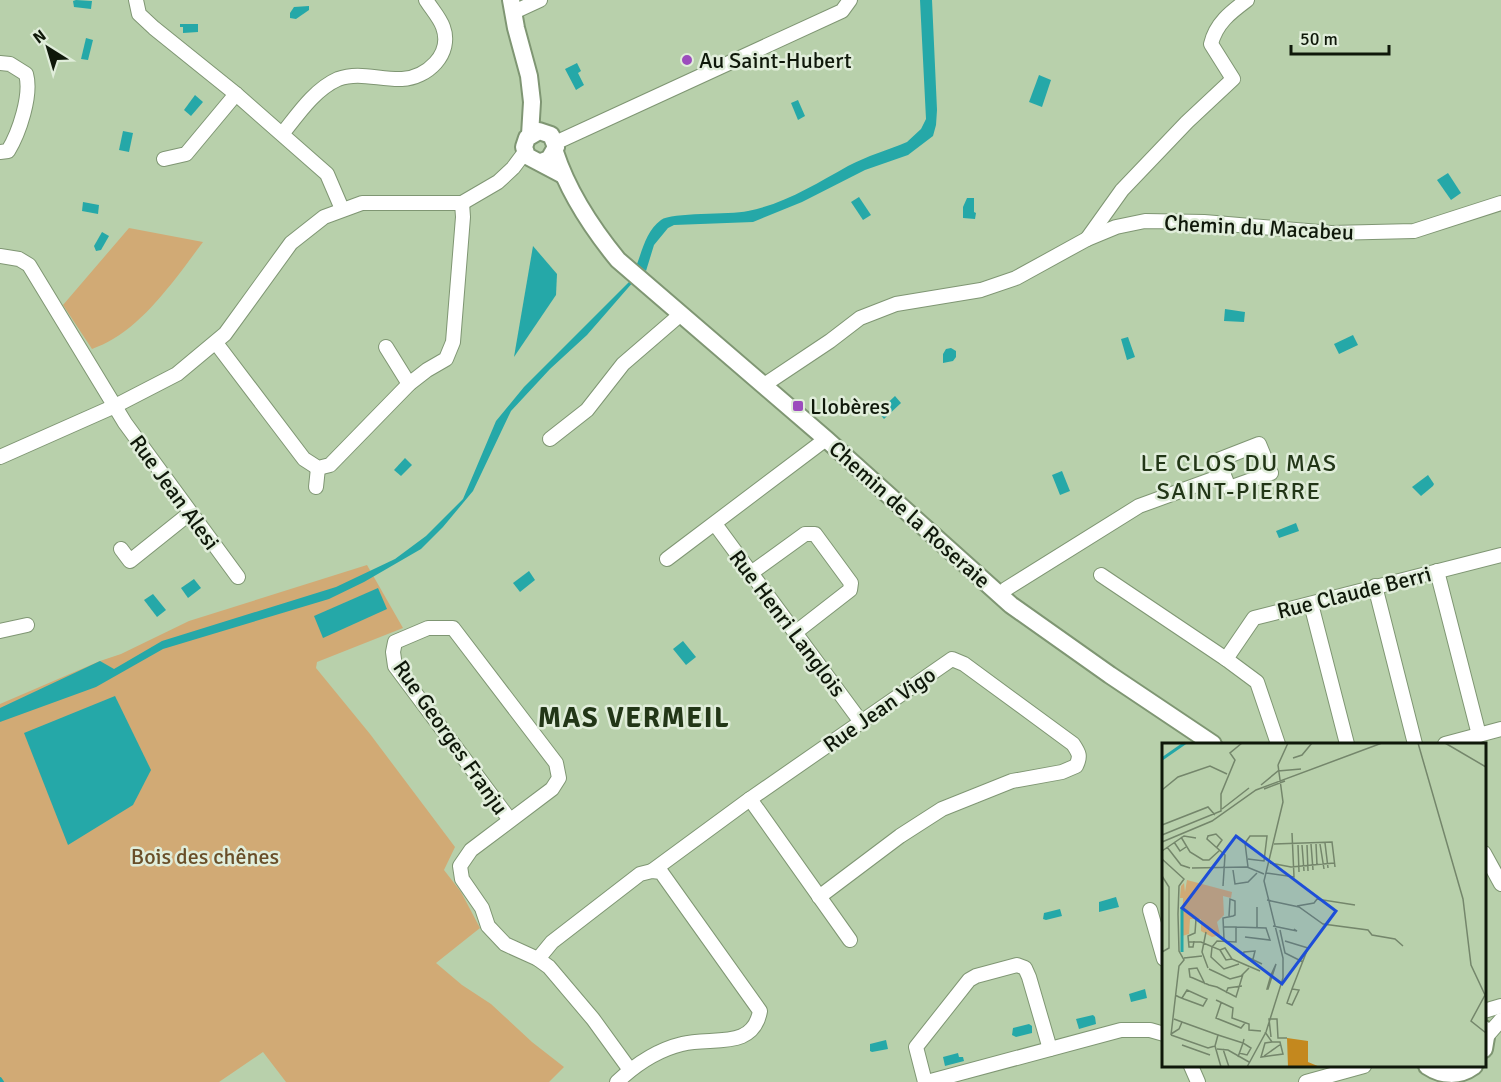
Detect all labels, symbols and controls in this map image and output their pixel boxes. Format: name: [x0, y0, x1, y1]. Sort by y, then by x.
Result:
north arrow: [18, 18, 78, 78]
scale bar: [1291, 18, 1388, 56]
text: N: [29, 25, 50, 48]
text: 50 m: [1300, 28, 1338, 50]
place label: Au Saint-Hubert: [699, 47, 852, 74]
marker: Au Saint-Hubert: [680, 53, 694, 67]
street label: Chemin du Macabeu: [1163, 209, 1355, 246]
place label: Llobères: [810, 393, 890, 420]
marker: Llobères: [791, 399, 805, 413]
street label: Rue Jean Alesi: [124, 430, 225, 555]
street label: Chemin de la Roseraie: [823, 435, 996, 594]
district label: LE CLOS DU MAS SAINT-PIERRE: [1140, 448, 1338, 506]
street label: Rue Henri Langlois: [724, 544, 852, 702]
street label: Rue Claude Berri: [1274, 560, 1434, 625]
street label: Rue Georges Franju: [387, 655, 514, 820]
street label: Rue Jean Vigo: [818, 661, 941, 758]
district label: MAS VERMEIL: [538, 701, 730, 735]
inset map: [1162, 743, 1486, 1067]
park label: Bois des chênes: [131, 843, 279, 870]

